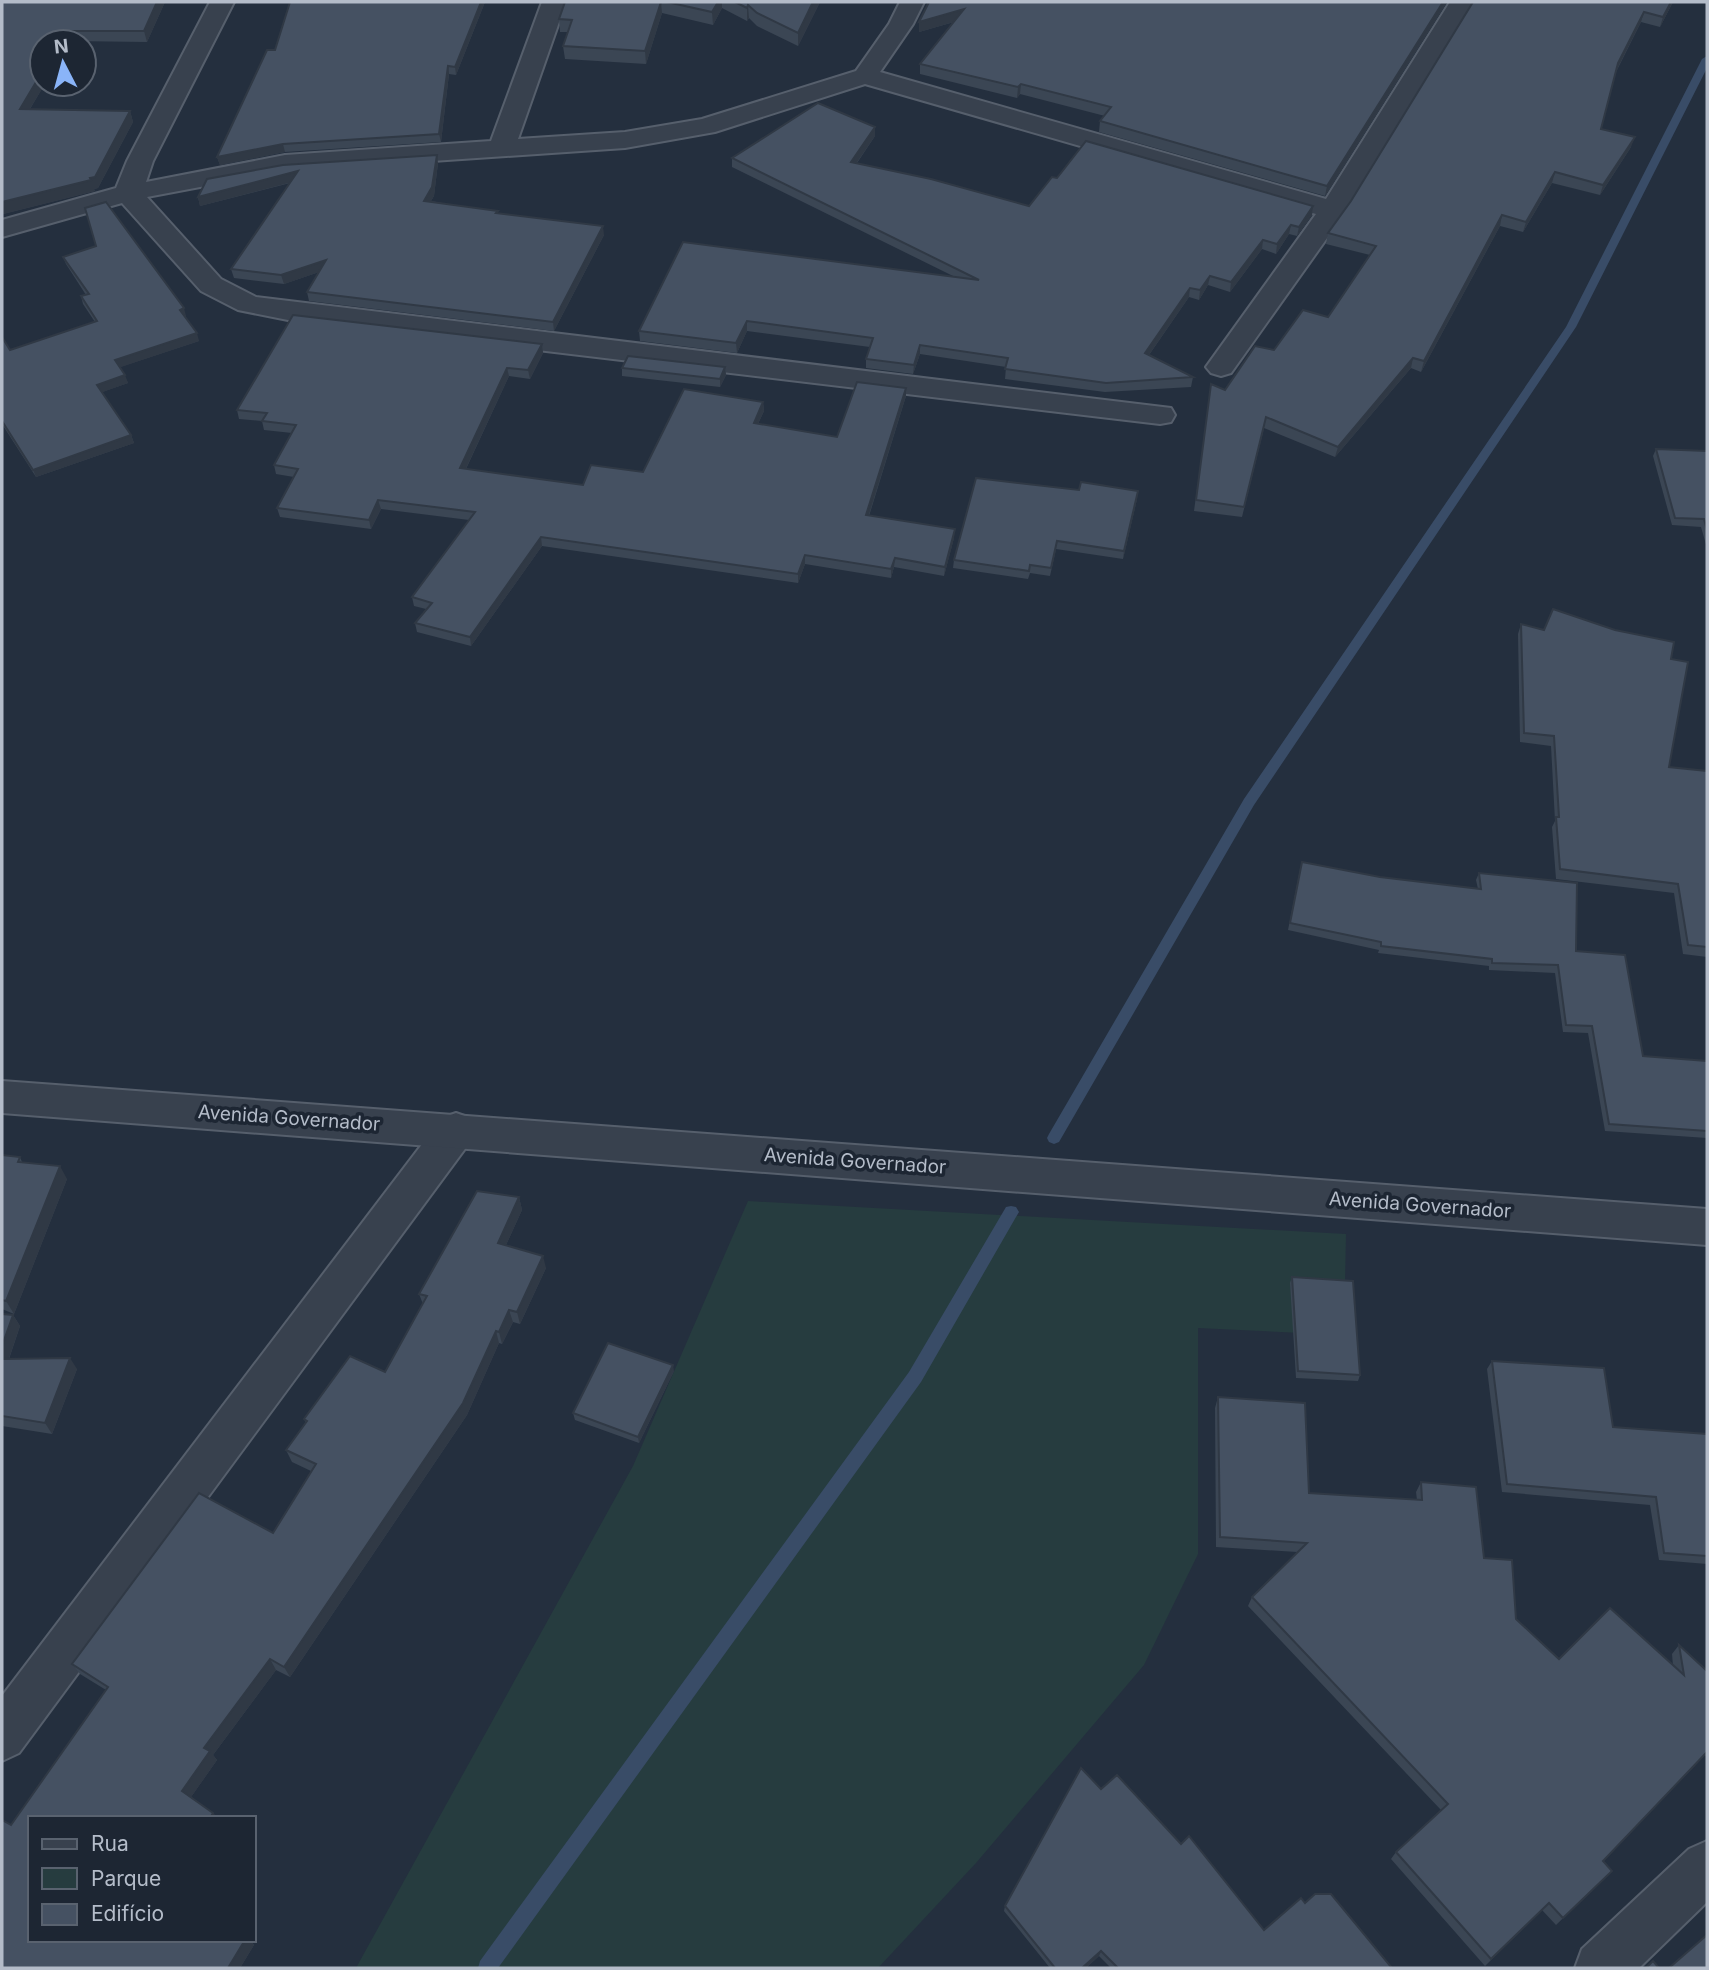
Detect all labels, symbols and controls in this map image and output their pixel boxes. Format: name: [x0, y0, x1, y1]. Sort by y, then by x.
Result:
north arrow: [28, 28, 98, 98]
text: N: [53, 34, 70, 59]
street label: Avenida Governador: [197, 1100, 381, 1136]
street label: Avenida Governador: [763, 1143, 947, 1179]
street label: Avenida Governador: [1328, 1187, 1512, 1223]
legend: [28, 1816, 256, 1942]
text: Rua: [91, 1831, 129, 1856]
text: Parque: [91, 1866, 161, 1891]
text: Edifício: [91, 1901, 164, 1926]

